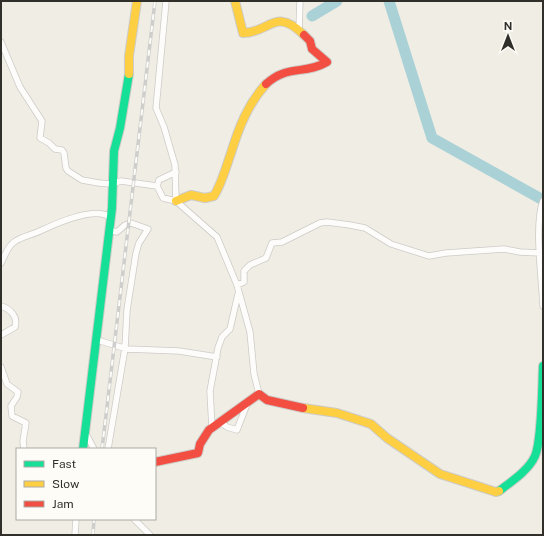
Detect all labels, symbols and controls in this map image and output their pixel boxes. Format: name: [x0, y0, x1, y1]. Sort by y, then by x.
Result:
north arrow: [488, 16, 528, 56]
text: N: [504, 20, 512, 32]
legend: [16, 448, 156, 520]
text: Fast: [52, 457, 77, 471]
text: Slow: [52, 477, 80, 491]
text: Jam: [52, 497, 74, 511]

